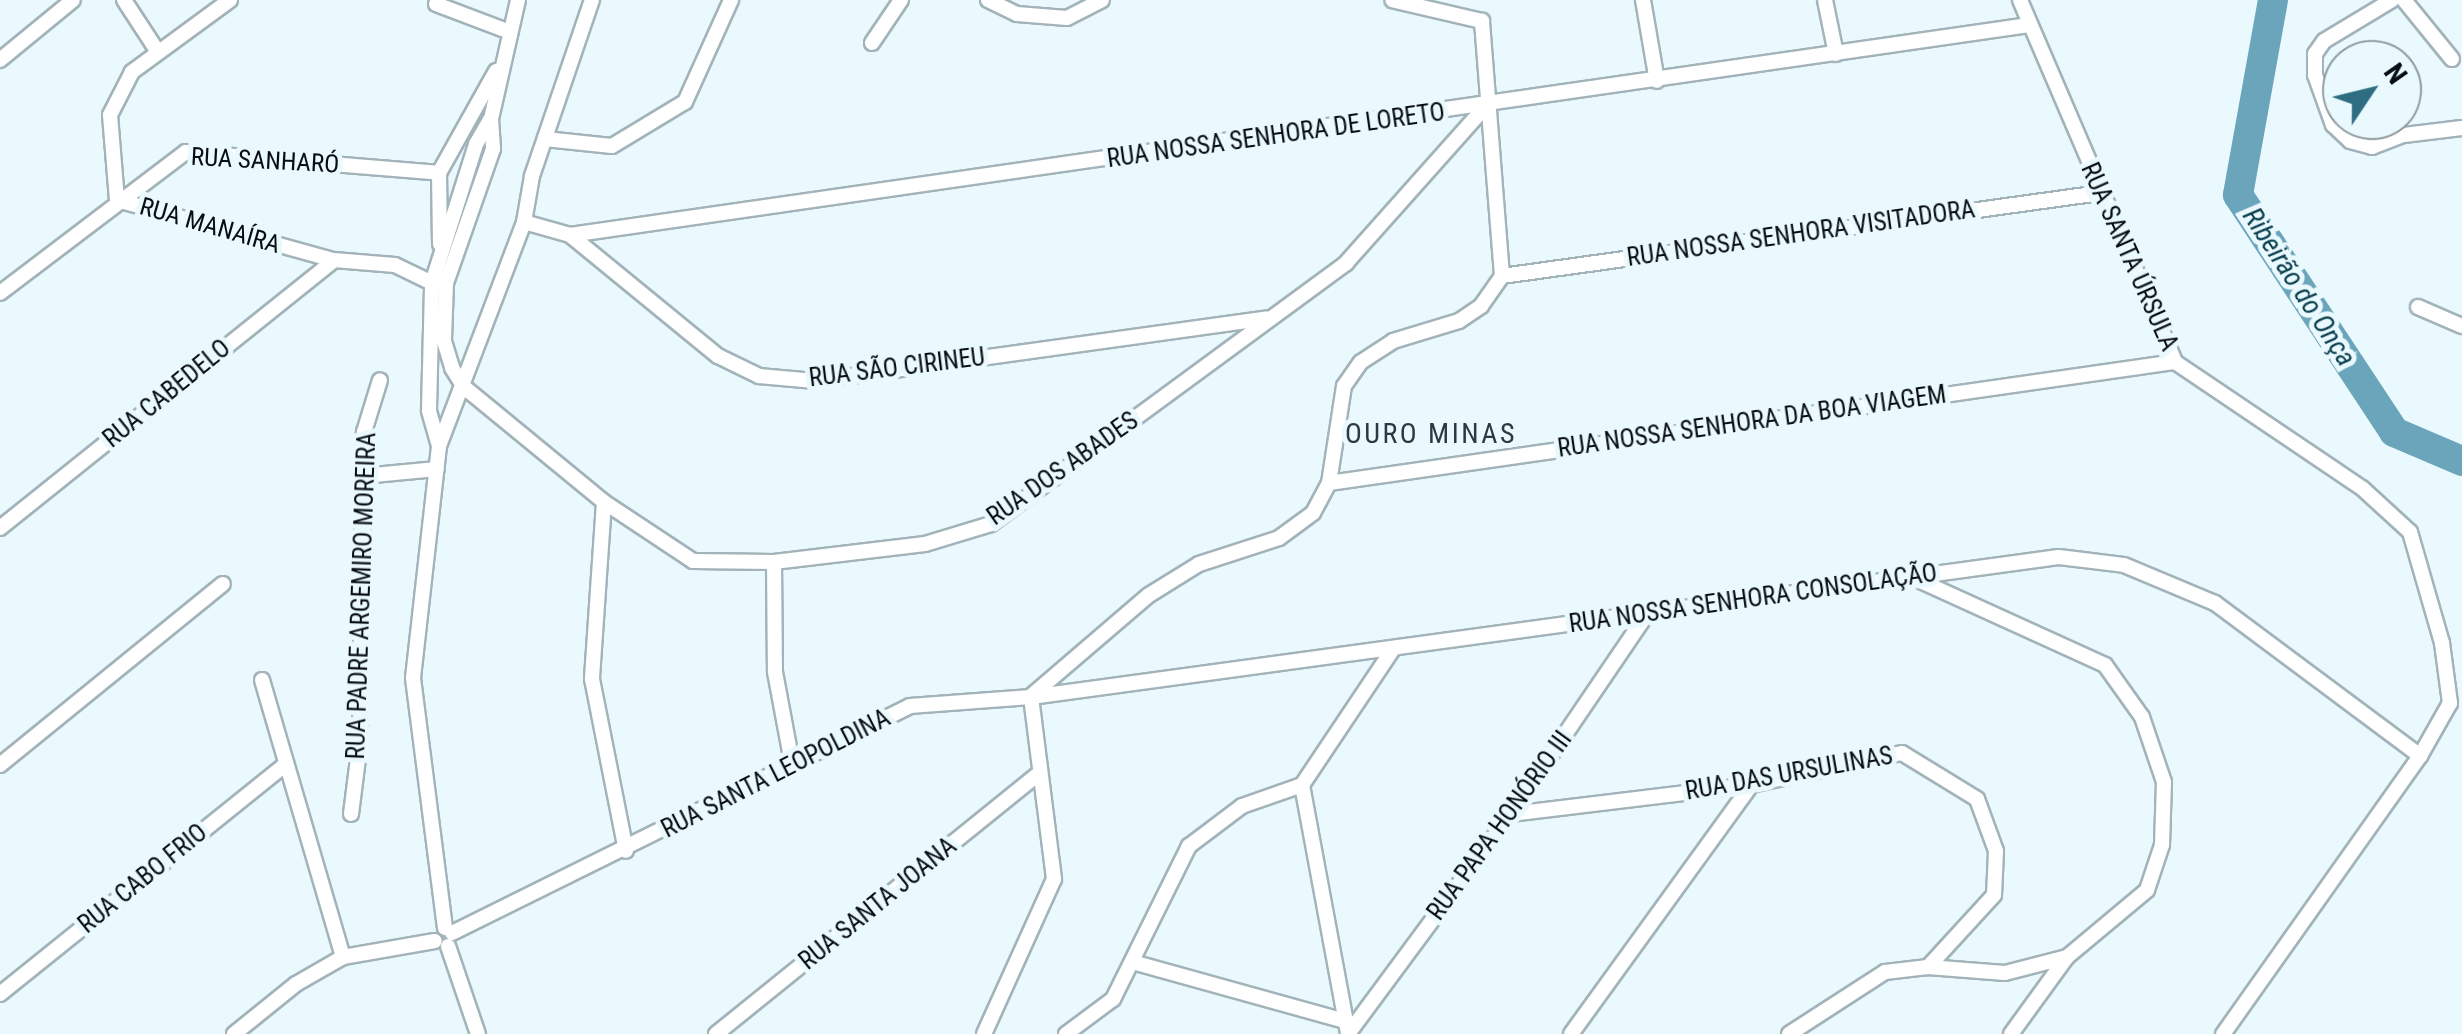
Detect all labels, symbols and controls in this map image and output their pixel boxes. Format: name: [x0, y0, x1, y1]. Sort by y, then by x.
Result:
north arrow: [2322, 40, 2422, 140]
text: N: [2377, 57, 2414, 90]
street label: RUA NOSSA SENHORA DE LORETO: [1105, 97, 1447, 175]
street label: RUA SANHARÓ: [190, 142, 340, 180]
street label: RUA SANTA ÚRSULA: [2074, 158, 2184, 356]
street label: RUA MANAÍRA: [136, 192, 284, 260]
street label: RUA NOSSA SENHORA VISITADORA: [1625, 195, 1977, 273]
water label: Ribeirão do Onça: [2235, 201, 2363, 373]
street label: RUA CABEDELO: [97, 334, 237, 454]
street label: RUA SÃO CIRINEU: [807, 342, 987, 394]
street label: RUA NOSSA SENHORA DA BOA VIAGEM: [1556, 380, 1948, 464]
street label: RUA DOS ABADES: [982, 406, 1144, 532]
district label: OURO MINAS: [1345, 417, 1517, 451]
street label: RUA PADRE ARGEMIRO MOREIRA: [341, 432, 383, 760]
street label: RUA NOSSA SENHORA CONSOLAÇÃO: [1567, 558, 1939, 640]
street label: RUA SANTA LEOPOLDINA: [657, 703, 895, 845]
street label: RUA PAPA HONÓRIO III: [1421, 726, 1579, 926]
street label: RUA DAS URSULINAS: [1683, 741, 1895, 807]
street label: RUA CABO FRIO: [73, 818, 213, 940]
street label: RUA SANTA JOANA: [793, 832, 963, 976]

